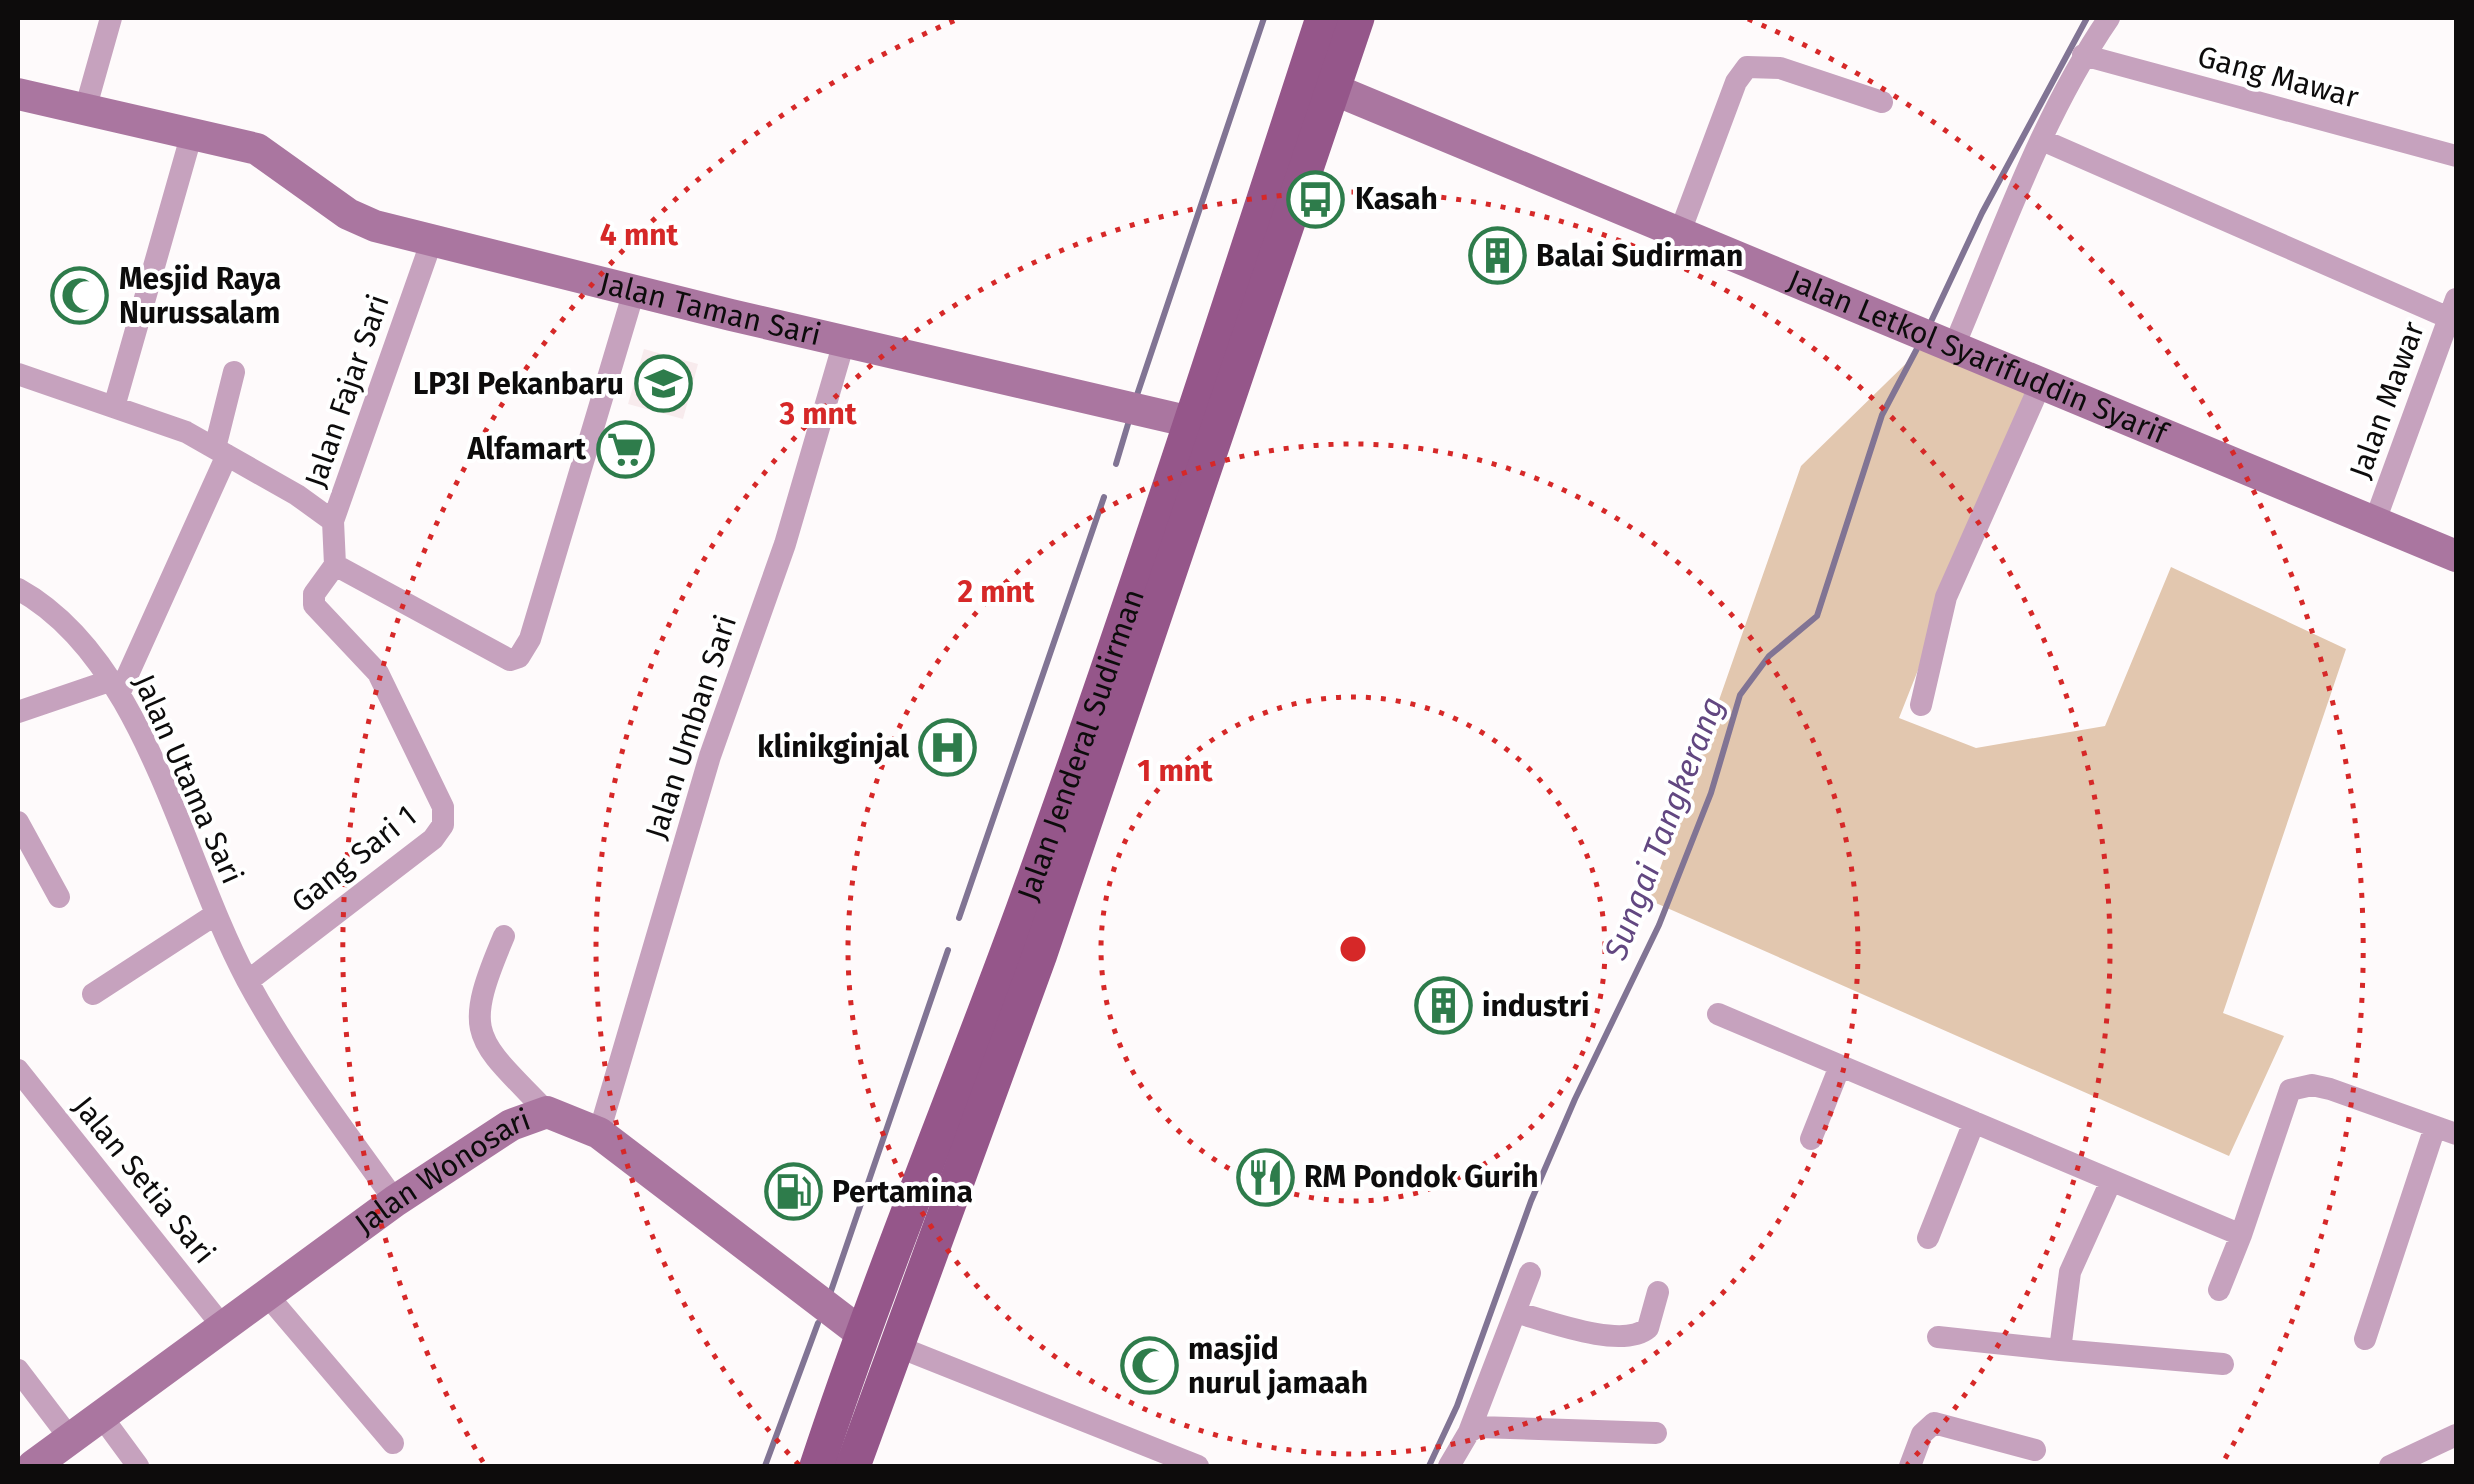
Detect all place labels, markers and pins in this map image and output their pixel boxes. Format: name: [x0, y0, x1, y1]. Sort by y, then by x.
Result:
bus stop icon: Kasah: [1286, 169, 1346, 229]
place label: Kasah: [1355, 181, 1438, 217]
building icon: Balai Sudirman: [1467, 226, 1527, 286]
place label: Balai Sudirman: [1536, 238, 1743, 274]
place label: Mesjid Raya Nurussalam: [119, 261, 281, 331]
mosque icon: Mesjid Raya Nurussalam: [50, 266, 110, 326]
school or university icon: LP3I Pekanbaru: [633, 354, 693, 414]
place label: LP3I Pekanbaru: [413, 366, 624, 402]
supermarket icon: Alfamart: [595, 419, 655, 479]
place label: Alfamart: [467, 431, 586, 467]
hospital icon: klinikginjal: [918, 717, 978, 777]
place label: klinikginjal: [757, 729, 909, 765]
centre of rings: [1335, 931, 1371, 967]
building icon: industri: [1413, 976, 1473, 1036]
place label: industri: [1482, 988, 1590, 1024]
restaurant icon: RM Pondok Gurih: [1235, 1147, 1295, 1207]
place label: RM Pondok Gurih: [1304, 1159, 1539, 1195]
fuel station icon: Pertamina: [763, 1162, 823, 1222]
place label: Pertamina: [832, 1174, 973, 1210]
place label: masjid nurul jamaah: [1188, 1331, 1368, 1401]
mosque icon: masjid nurul jamaah: [1119, 1336, 1179, 1396]

